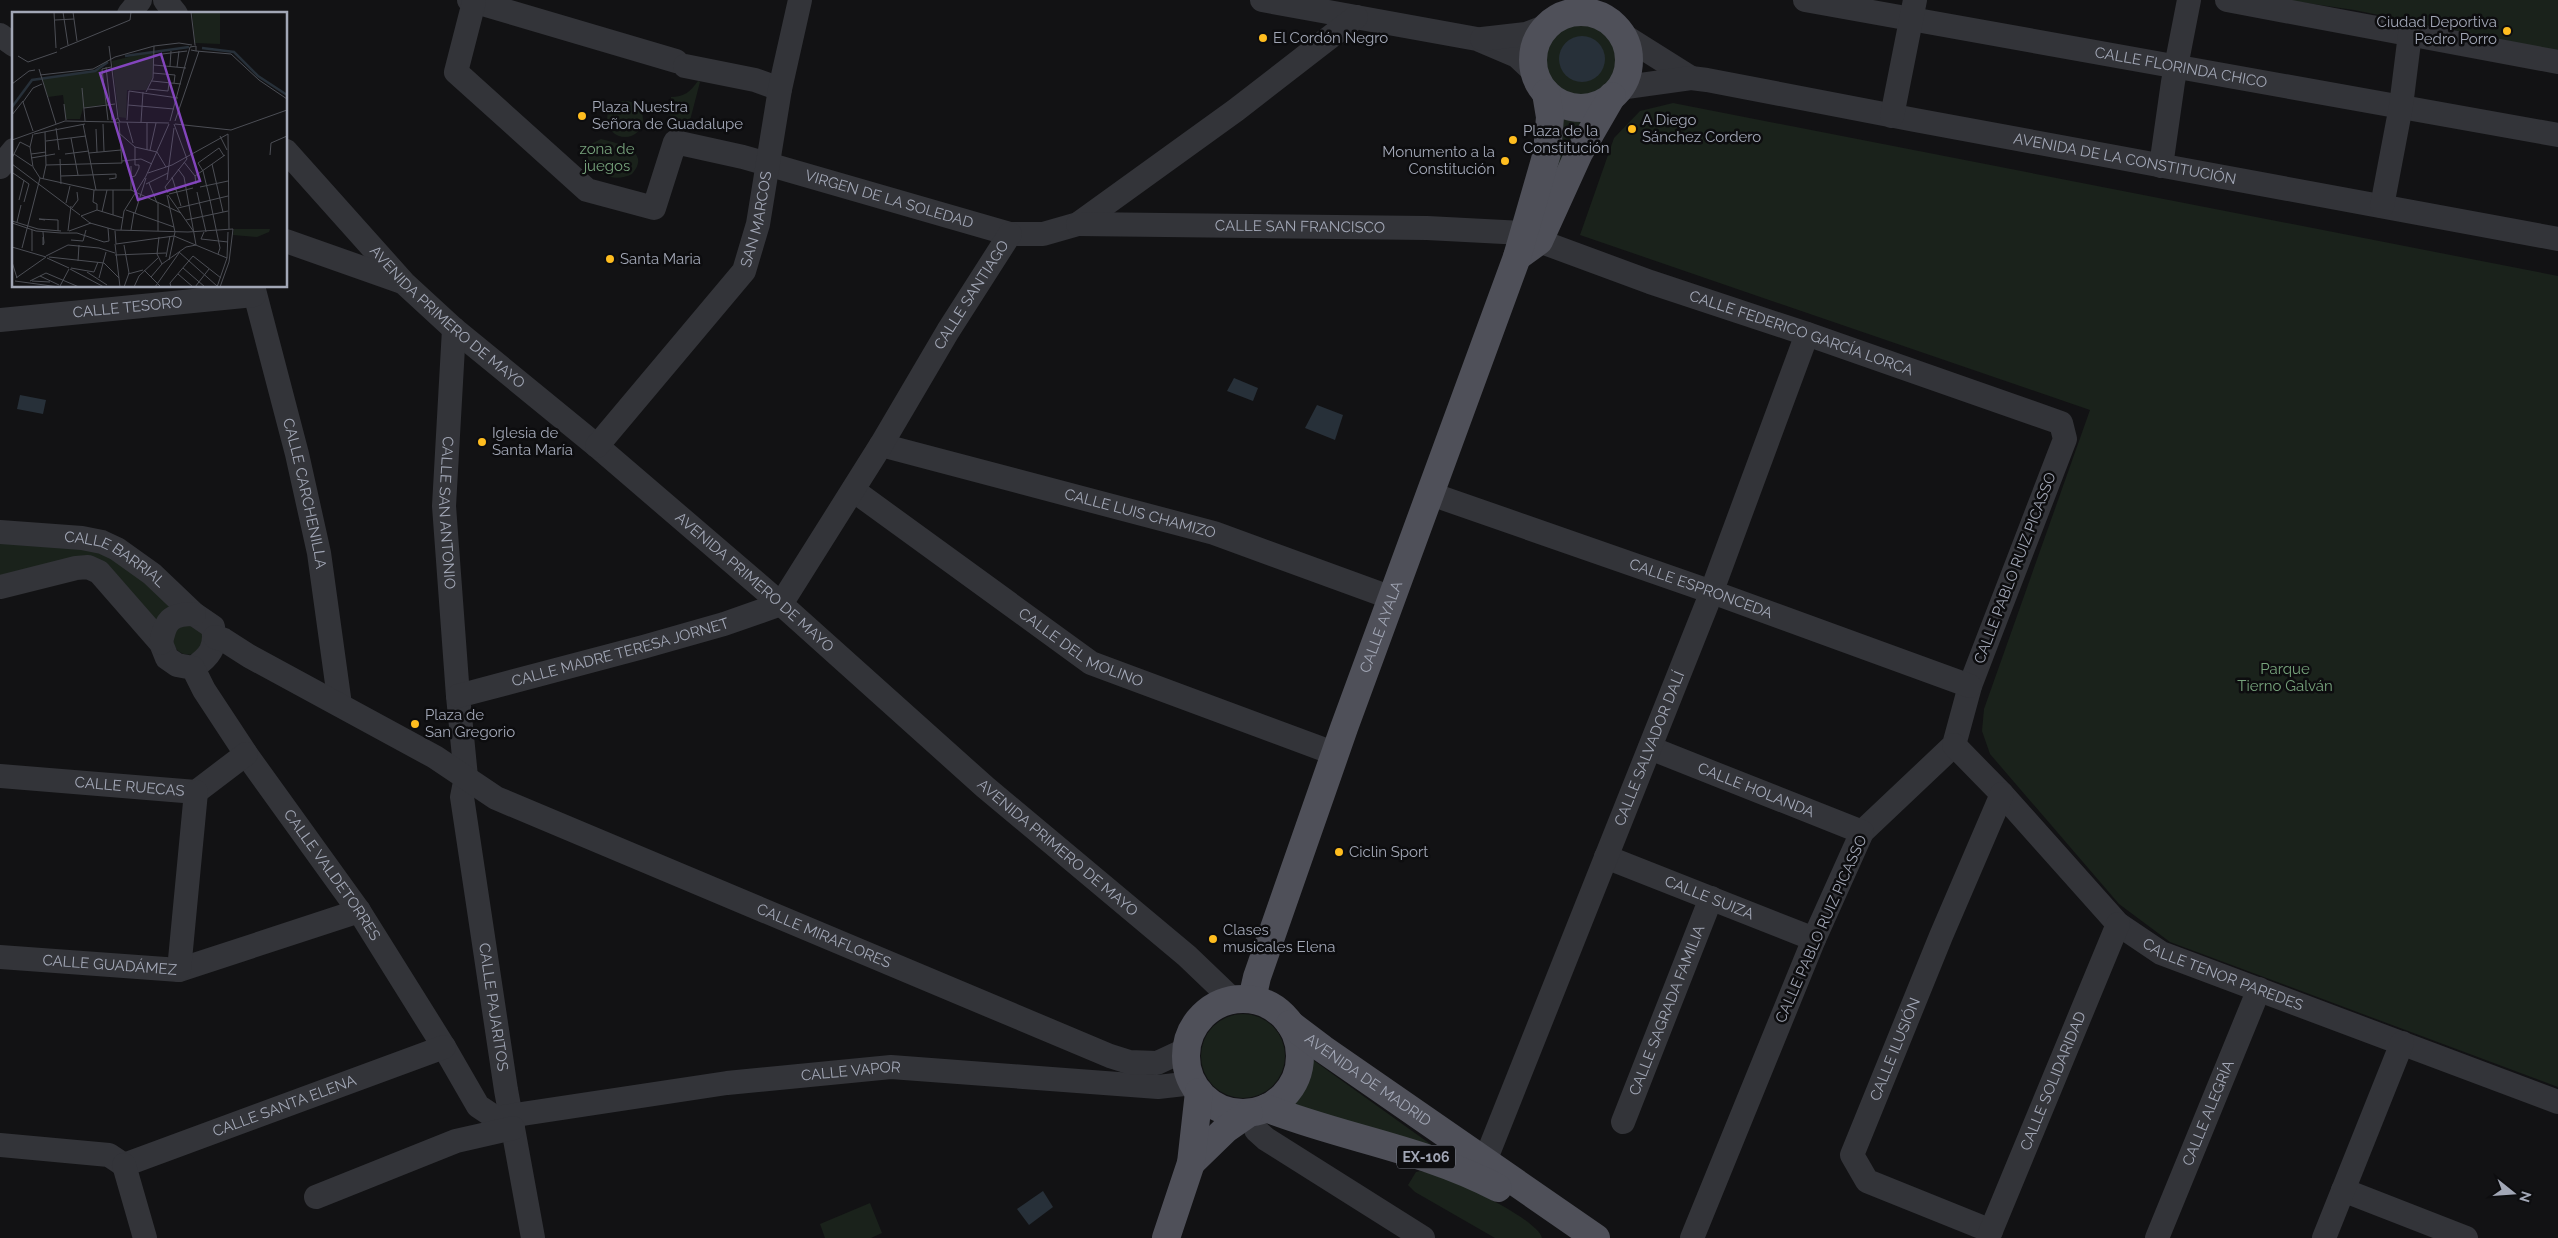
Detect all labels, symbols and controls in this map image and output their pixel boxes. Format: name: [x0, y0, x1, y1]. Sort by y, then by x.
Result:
inset map: [12, 12, 288, 288]
place label: Ciudad Deportiva Pedro Porro: [2377, 13, 2497, 48]
marker: Ciudad Deportiva Pedro Porro: [2501, 25, 2513, 37]
place label: El Cordón Negro: [1273, 29, 1388, 47]
marker: El Cordón Negro: [1257, 32, 1269, 44]
street label: CALLE FLORINDA CHICO: [2093, 43, 2269, 92]
place label: Plaza Nuestra Señora de Guadalupe: [592, 98, 743, 133]
marker: Plaza Nuestra Señora de Guadalupe: [576, 110, 588, 122]
place label: A Diego Sánchez Cordero: [1642, 111, 1761, 146]
place label: Plaza de la Constitución: [1523, 122, 1610, 157]
marker: A Diego Sánchez Cordero: [1626, 123, 1638, 135]
street label: AVENIDA DE LA CONSTITUCIÓN: [2012, 129, 2238, 188]
marker: Plaza de la Constitución: [1507, 134, 1519, 146]
park label: zona de juegos: [579, 140, 635, 175]
place label: Monumento a la Constitución: [1382, 143, 1495, 178]
marker: Monumento a la Constitución: [1499, 155, 1511, 167]
street label: VIRGEN DE LA SOLEDAD: [803, 166, 976, 232]
street label: SAN MARCOS: [737, 170, 775, 269]
street label: CALLE SAN FRANCISCO: [1215, 217, 1385, 237]
street label: CALLE SANTIAGO: [930, 237, 1013, 353]
street label: AVENIDA PRIMERO DE MAYO: [366, 242, 529, 392]
place label: Santa Maria: [620, 250, 701, 268]
marker: Santa Maria: [604, 253, 616, 265]
street label: CALLE FEDERICO GARCÍA LORCA: [1687, 287, 1916, 380]
street label: CALLE TESORO: [72, 293, 183, 322]
street label: CALLE CARCHENILLA: [279, 416, 330, 570]
place label: Iglesia de Santa María: [492, 424, 573, 459]
street label: CALLE SAN ANTONIO: [435, 436, 459, 590]
marker: Iglesia de Santa María: [476, 436, 488, 448]
street label: CALLE PABLO RUIZ PICASSO: [1970, 470, 2060, 666]
street label: CALLE LUIS CHAMIZO: [1062, 485, 1218, 542]
street label: AVENIDA PRIMERO DE MAYO: [672, 508, 837, 656]
street label: CALLE BARRIAL: [64, 528, 169, 591]
street label: CALLE ESPRONCEDA: [1627, 555, 1775, 622]
street label: CALLE AYALA: [1356, 578, 1406, 675]
street label: CALLE DEL MOLINO: [1015, 604, 1146, 691]
street label: CALLE MADRE TERESA JORNET: [510, 614, 731, 690]
park label: Parque Tierno Galván: [2237, 660, 2333, 695]
street label: CALLE SALVADOR DALÍ: [1610, 668, 1688, 829]
place label: Plaza de San Gregorio: [425, 706, 515, 741]
marker: Plaza de San Gregorio: [409, 718, 421, 730]
street label: CALLE HOLANDA: [1695, 759, 1817, 821]
street label: CALLE RUECAS: [74, 773, 185, 800]
street label: AVENIDA PRIMERO DE MAYO: [974, 775, 1142, 920]
street label: CALLE VALDETORRES: [280, 806, 384, 944]
street label: CALLE PABLO RUIZ PICASSO: [1771, 832, 1871, 1026]
place label: Ciclin Sport: [1349, 843, 1428, 861]
marker: Ciclin Sport: [1333, 846, 1345, 858]
street label: CALLE SUIZA: [1662, 872, 1757, 923]
street label: CALLE MIRAFLORES: [754, 900, 894, 972]
place label: Clases musicales Elena: [1223, 921, 1336, 956]
street label: CALLE SAGRADA FAMILIA: [1625, 923, 1708, 1098]
marker: Clases musicales Elena: [1207, 933, 1219, 945]
street label: CALLE TENOR PAREDES: [2139, 934, 2306, 1015]
street label: CALLE PAJARITOS: [475, 942, 512, 1072]
street label: CALLE GUADÁMEZ: [42, 951, 178, 979]
street label: CALLE ILUSIÓN: [1866, 995, 1924, 1103]
street label: CALLE SOLIDARIDAD: [2016, 1008, 2090, 1153]
street label: AVENIDA DE MADRID: [1301, 1030, 1435, 1130]
street label: CALLE VAPOR: [800, 1058, 901, 1085]
street label: CALLE ALEGRÍA: [2179, 1058, 2238, 1169]
street label: CALLE SANTA ELENA: [210, 1071, 359, 1141]
road number: EX-106: [1397, 1146, 1455, 1168]
north arrow: [2488, 1168, 2538, 1218]
text: N: [2516, 1189, 2535, 1204]

